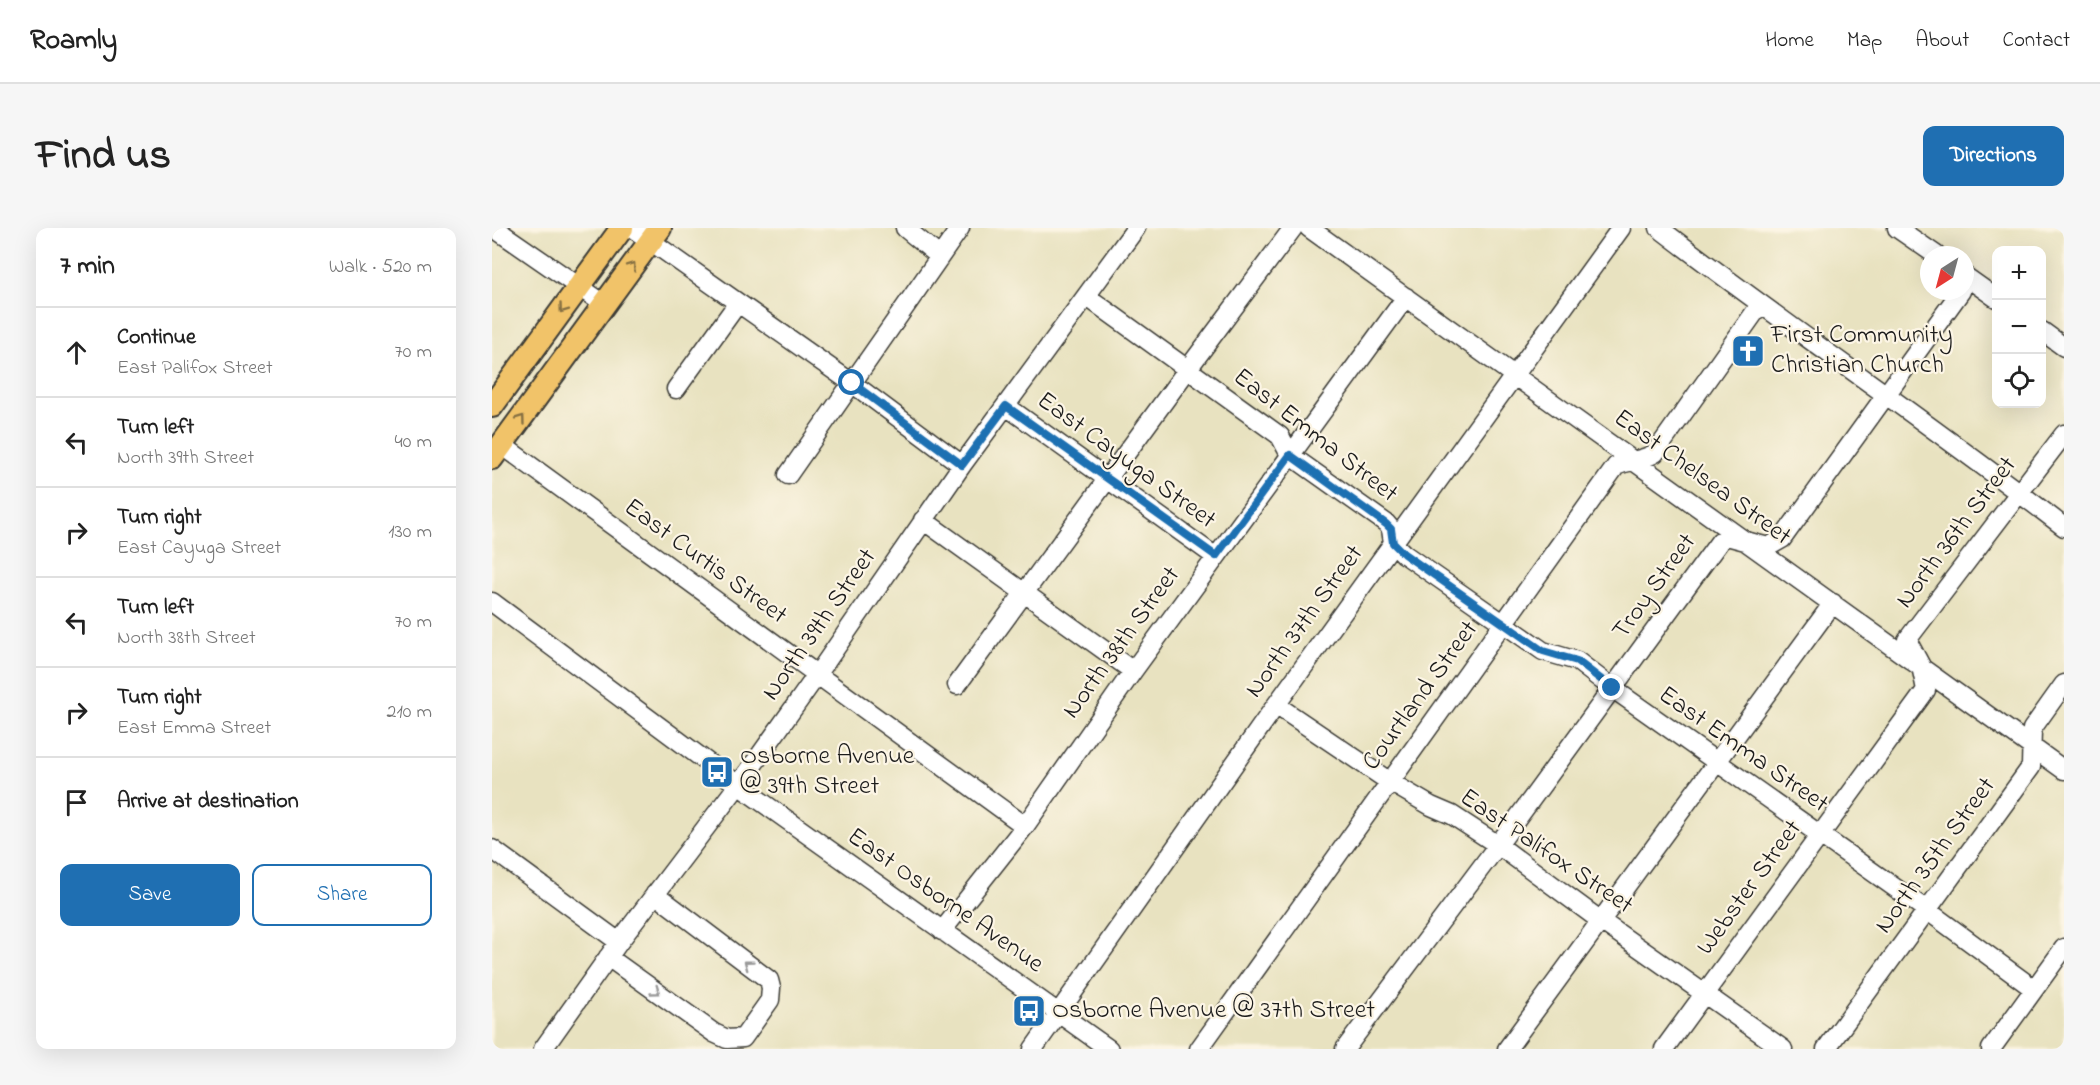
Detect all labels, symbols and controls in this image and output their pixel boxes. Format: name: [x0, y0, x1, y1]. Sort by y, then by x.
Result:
text: Roamly: [30, 21, 117, 62]
text: Home: [1765, 26, 1814, 56]
text: Map: [1847, 26, 1882, 56]
text: About: [1915, 26, 1969, 56]
text: Contact: [2002, 26, 2070, 56]
text: Find us: [36, 126, 171, 187]
button: Directions: [1923, 126, 2064, 186]
north arrow: [1920, 246, 1974, 300]
map controls: [1992, 246, 2046, 408]
button: +: [1992, 246, 2046, 300]
text: 7 min: [60, 248, 115, 286]
text: Walk · 520 m: [329, 253, 432, 282]
one-way arrow: [625, 262, 636, 273]
button: −: [1992, 300, 2046, 354]
one-way arrow: [559, 303, 570, 314]
place label: First Community Christian Church: [1770, 317, 1953, 385]
text: Continue: [117, 322, 196, 354]
church icon: First Community Christian Church: [1730, 333, 1766, 369]
icon: ahead: [60, 336, 93, 369]
text: 70 m: [395, 338, 432, 367]
text: East Palifox Street: [117, 354, 273, 383]
button: locate: [1992, 354, 2046, 408]
street label: East Emma Street: [1224, 359, 1406, 513]
route start: [838, 369, 864, 395]
street label: East Cayuga Street: [1028, 383, 1224, 539]
street label: East Chelsea Street: [1605, 400, 1799, 556]
text: Turn left: [117, 412, 194, 444]
one-way arrow: [513, 415, 524, 426]
icon: left: [60, 426, 93, 459]
text: 40 m: [395, 428, 432, 457]
text: North 39th Street: [117, 444, 254, 473]
street label: North 36th Street: [1887, 449, 2027, 617]
street label: East Curtis Street: [615, 490, 795, 635]
text: Turn right: [117, 502, 202, 534]
icon: right: [60, 516, 93, 549]
text: 130 m: [388, 518, 432, 547]
street label: Troy Street: [1603, 526, 1707, 648]
text: East Cayuga Street: [117, 534, 281, 563]
street label: North 37th Street: [1236, 537, 1374, 706]
street label: North 39th Street: [753, 541, 887, 709]
street label: North 38th Street: [1054, 559, 1191, 727]
text: Turn left: [117, 592, 194, 624]
icon: left: [60, 606, 93, 639]
text: 70 m: [395, 608, 432, 637]
street label: Courtland Street: [1354, 613, 1489, 779]
text: North 38th Street: [117, 624, 256, 653]
route end: [1598, 674, 1624, 700]
street label: East Emma Street: [1650, 677, 1836, 823]
text: Turn right: [117, 682, 202, 714]
icon: right: [60, 696, 93, 729]
text: 210 m: [387, 698, 432, 727]
text: East Emma Street: [117, 714, 271, 743]
place label: Osborne Avenue @ 39th Street: [740, 738, 915, 806]
bus stop icon: Osborne Avenue @ 39th Street: [699, 754, 735, 790]
street label: North 35th Street: [1866, 770, 2006, 942]
street label: East Palifox Street: [1451, 780, 1641, 925]
icon: arrive: [60, 786, 93, 819]
text: Arrive at destination: [117, 786, 299, 818]
street label: Webster Street: [1688, 812, 1812, 964]
street label: East Osborne Avenue: [839, 819, 1051, 983]
button: Save: [60, 864, 240, 926]
button: Share: [252, 864, 432, 926]
one-way arrow: [744, 961, 755, 972]
one-way arrow: [649, 984, 660, 995]
place label: Osborne Avenue @ 37th Street: [1052, 992, 1375, 1030]
bus stop icon: Osborne Avenue @ 37th Street: [1011, 993, 1047, 1029]

